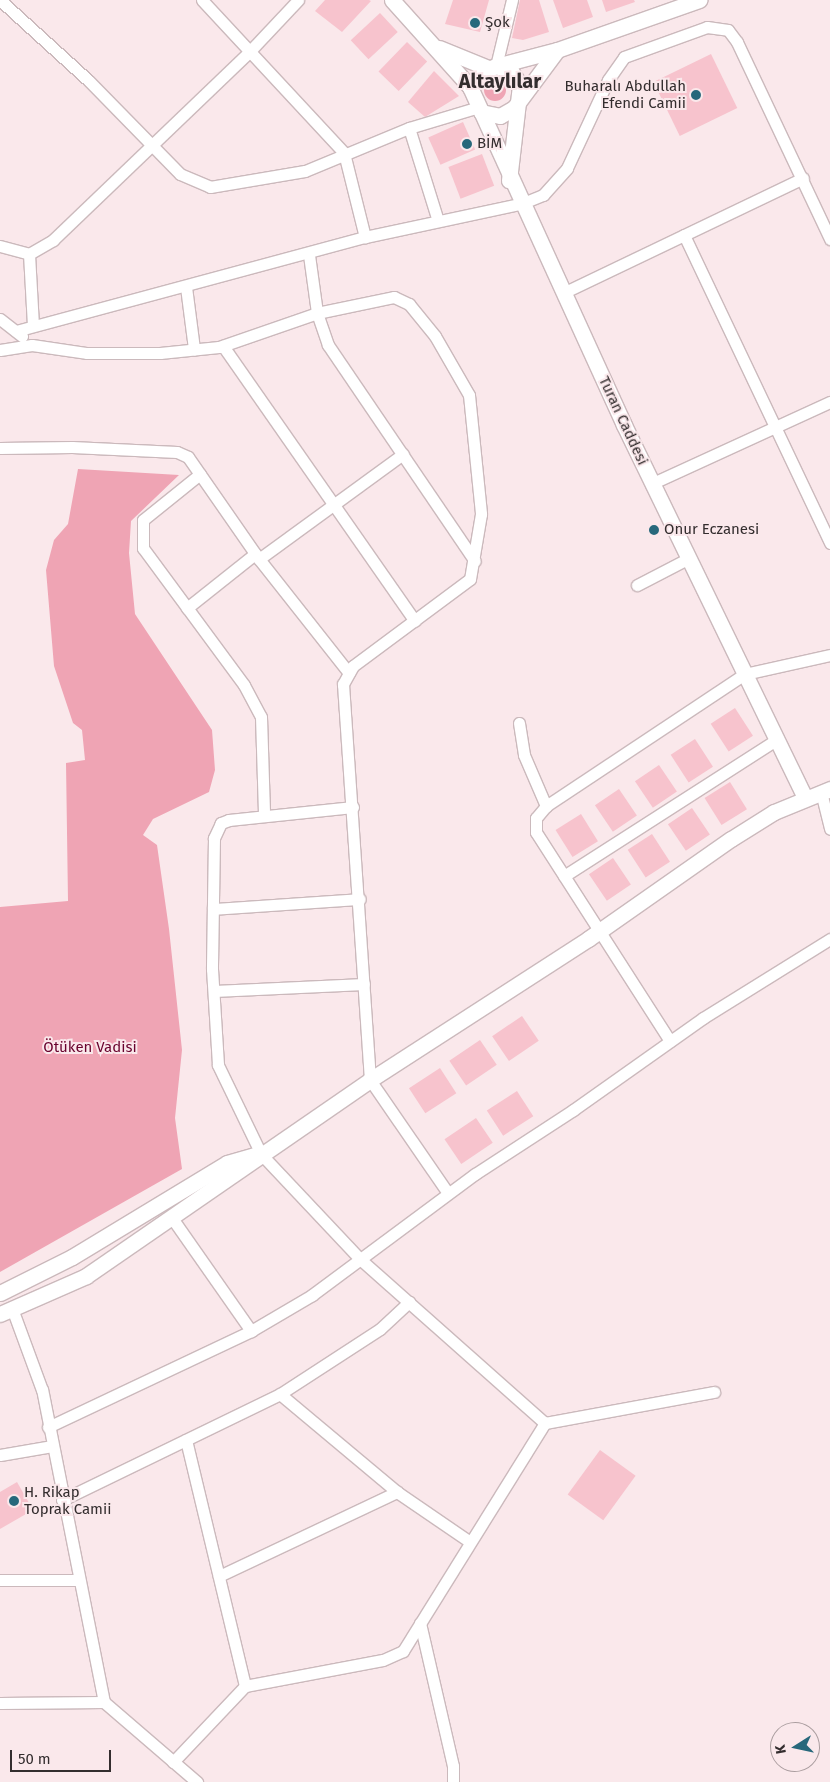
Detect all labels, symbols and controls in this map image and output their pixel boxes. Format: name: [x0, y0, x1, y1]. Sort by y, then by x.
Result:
place label: Şok: [485, 14, 510, 32]
marker: Şok: [469, 17, 481, 29]
district label: Altaylılar: [459, 69, 541, 93]
place label: Buharalı Abdullah Efendi Camii: [564, 77, 686, 112]
marker: Buharalı Abdullah Efendi Camii: [690, 89, 702, 101]
place label: BİM: [477, 135, 502, 153]
marker: BİM: [461, 138, 473, 150]
street label: Turan Caddesi: [595, 374, 651, 468]
place label: Onur Eczanesi: [664, 521, 759, 539]
marker: Onur Eczanesi: [648, 524, 660, 536]
park label: Ötüken Vadisi: [43, 1039, 137, 1057]
place label: H. Rikap Toprak Camii: [24, 1483, 111, 1518]
marker: H. Rikap Toprak Camii: [8, 1495, 20, 1507]
north arrow: [770, 1722, 820, 1772]
scale bar: [12, 1740, 114, 1772]
text: K: [772, 1744, 790, 1755]
text: 50 m: [18, 1750, 51, 1768]

